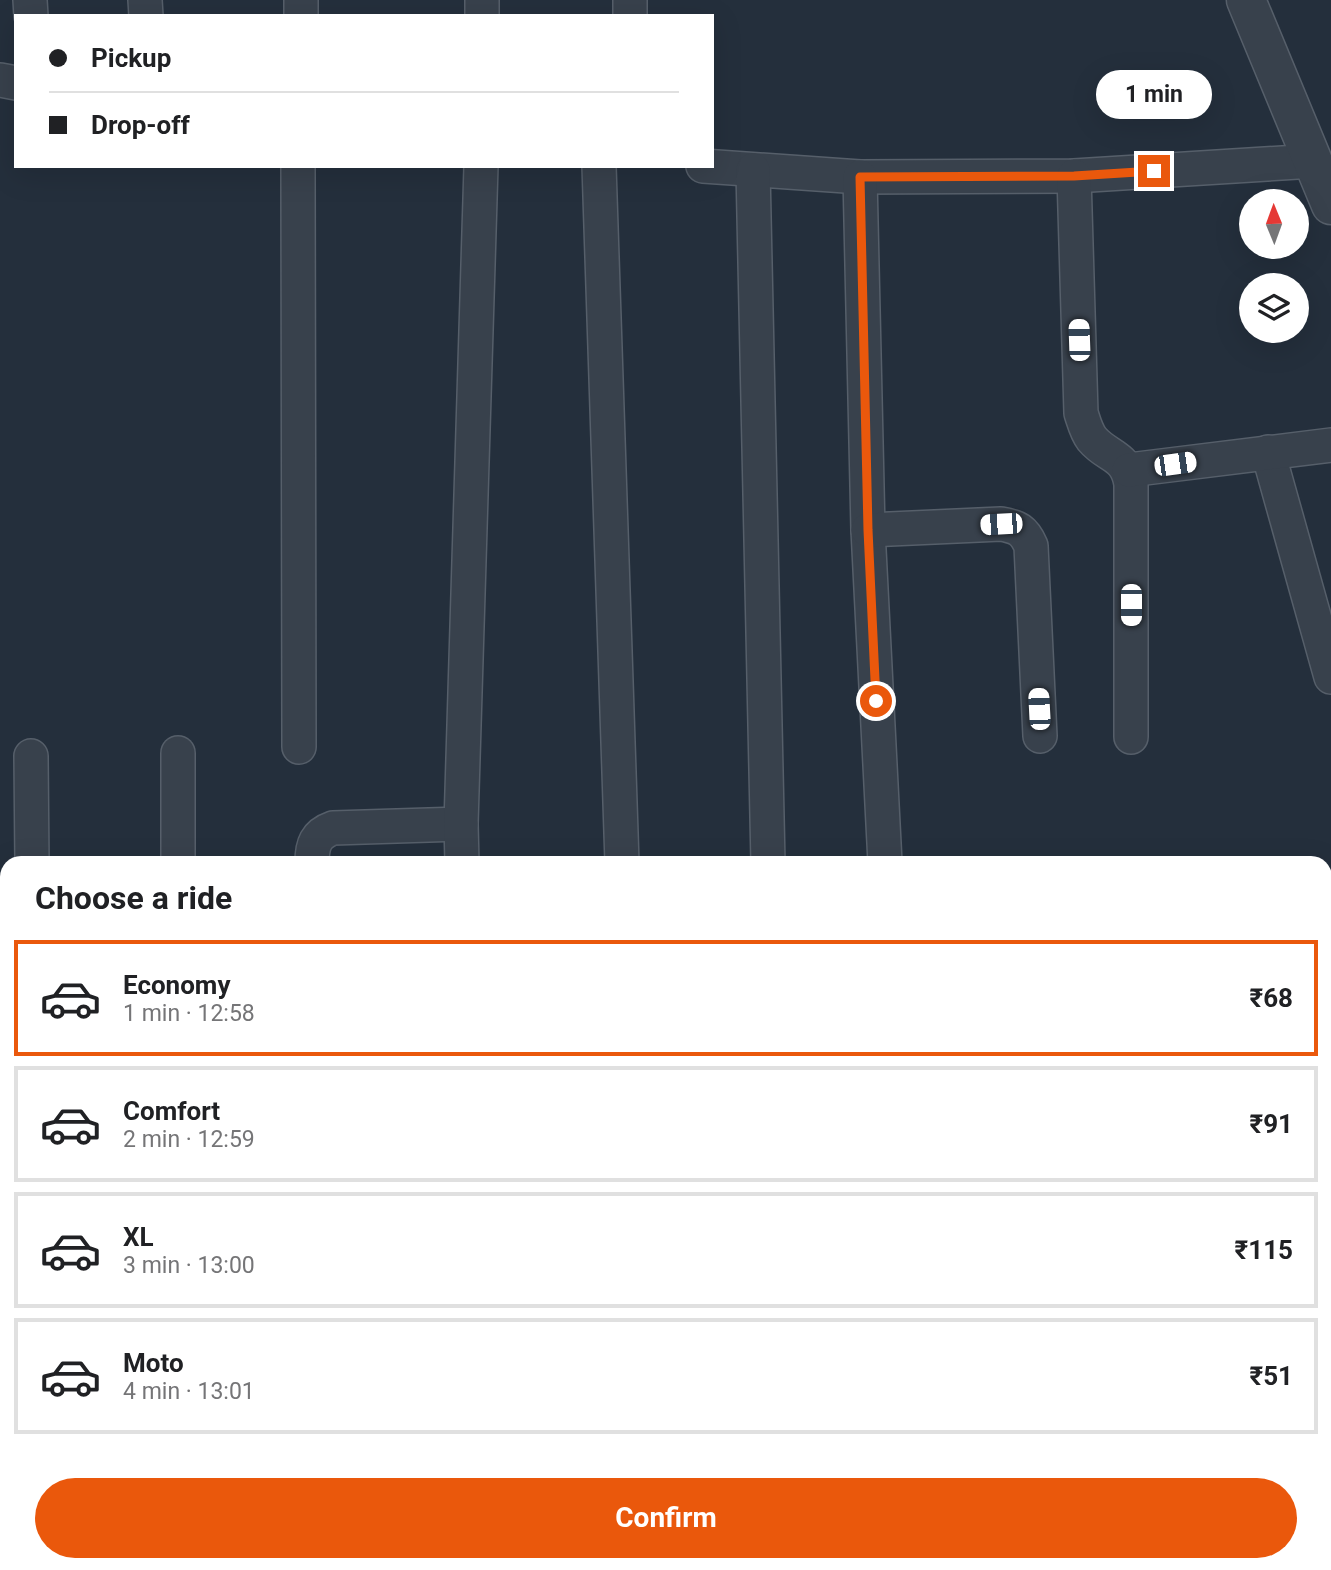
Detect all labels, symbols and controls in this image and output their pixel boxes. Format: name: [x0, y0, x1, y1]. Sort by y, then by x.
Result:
text: Pickup: [91, 43, 171, 73]
callout: 1 min: [1096, 69, 1212, 118]
text: 1 min: [1125, 81, 1183, 108]
text: Drop-off: [91, 110, 190, 140]
route end: [1138, 155, 1170, 187]
north arrow: [1239, 189, 1309, 259]
map controls: [1239, 189, 1309, 343]
button: layers: [1239, 273, 1309, 343]
car: [1068, 319, 1091, 361]
car: [1153, 451, 1198, 477]
car: [980, 512, 1023, 536]
car: [1121, 584, 1142, 626]
route start: [860, 685, 892, 717]
car: [1028, 687, 1051, 731]
text: Choose a ride: [35, 879, 232, 917]
icon: car: [39, 967, 102, 1030]
text: Economy: [123, 970, 230, 1000]
text: ₹68: [1249, 983, 1293, 1013]
text: 1 min · 12:58: [123, 1000, 255, 1027]
icon: car: [39, 1093, 102, 1156]
text: Comfort: [123, 1096, 220, 1126]
text: ₹91: [1249, 1109, 1293, 1139]
text: 2 min · 12:59: [123, 1126, 255, 1153]
icon: car: [39, 1219, 102, 1282]
text: XL: [123, 1222, 154, 1252]
text: ₹115: [1235, 1235, 1293, 1265]
text: 3 min · 13:00: [123, 1252, 255, 1279]
icon: car: [39, 1345, 102, 1408]
text: Moto: [123, 1348, 184, 1378]
text: ₹51: [1249, 1361, 1293, 1391]
text: 4 min · 13:01: [123, 1378, 255, 1405]
button: Confirm: [35, 1478, 1297, 1558]

